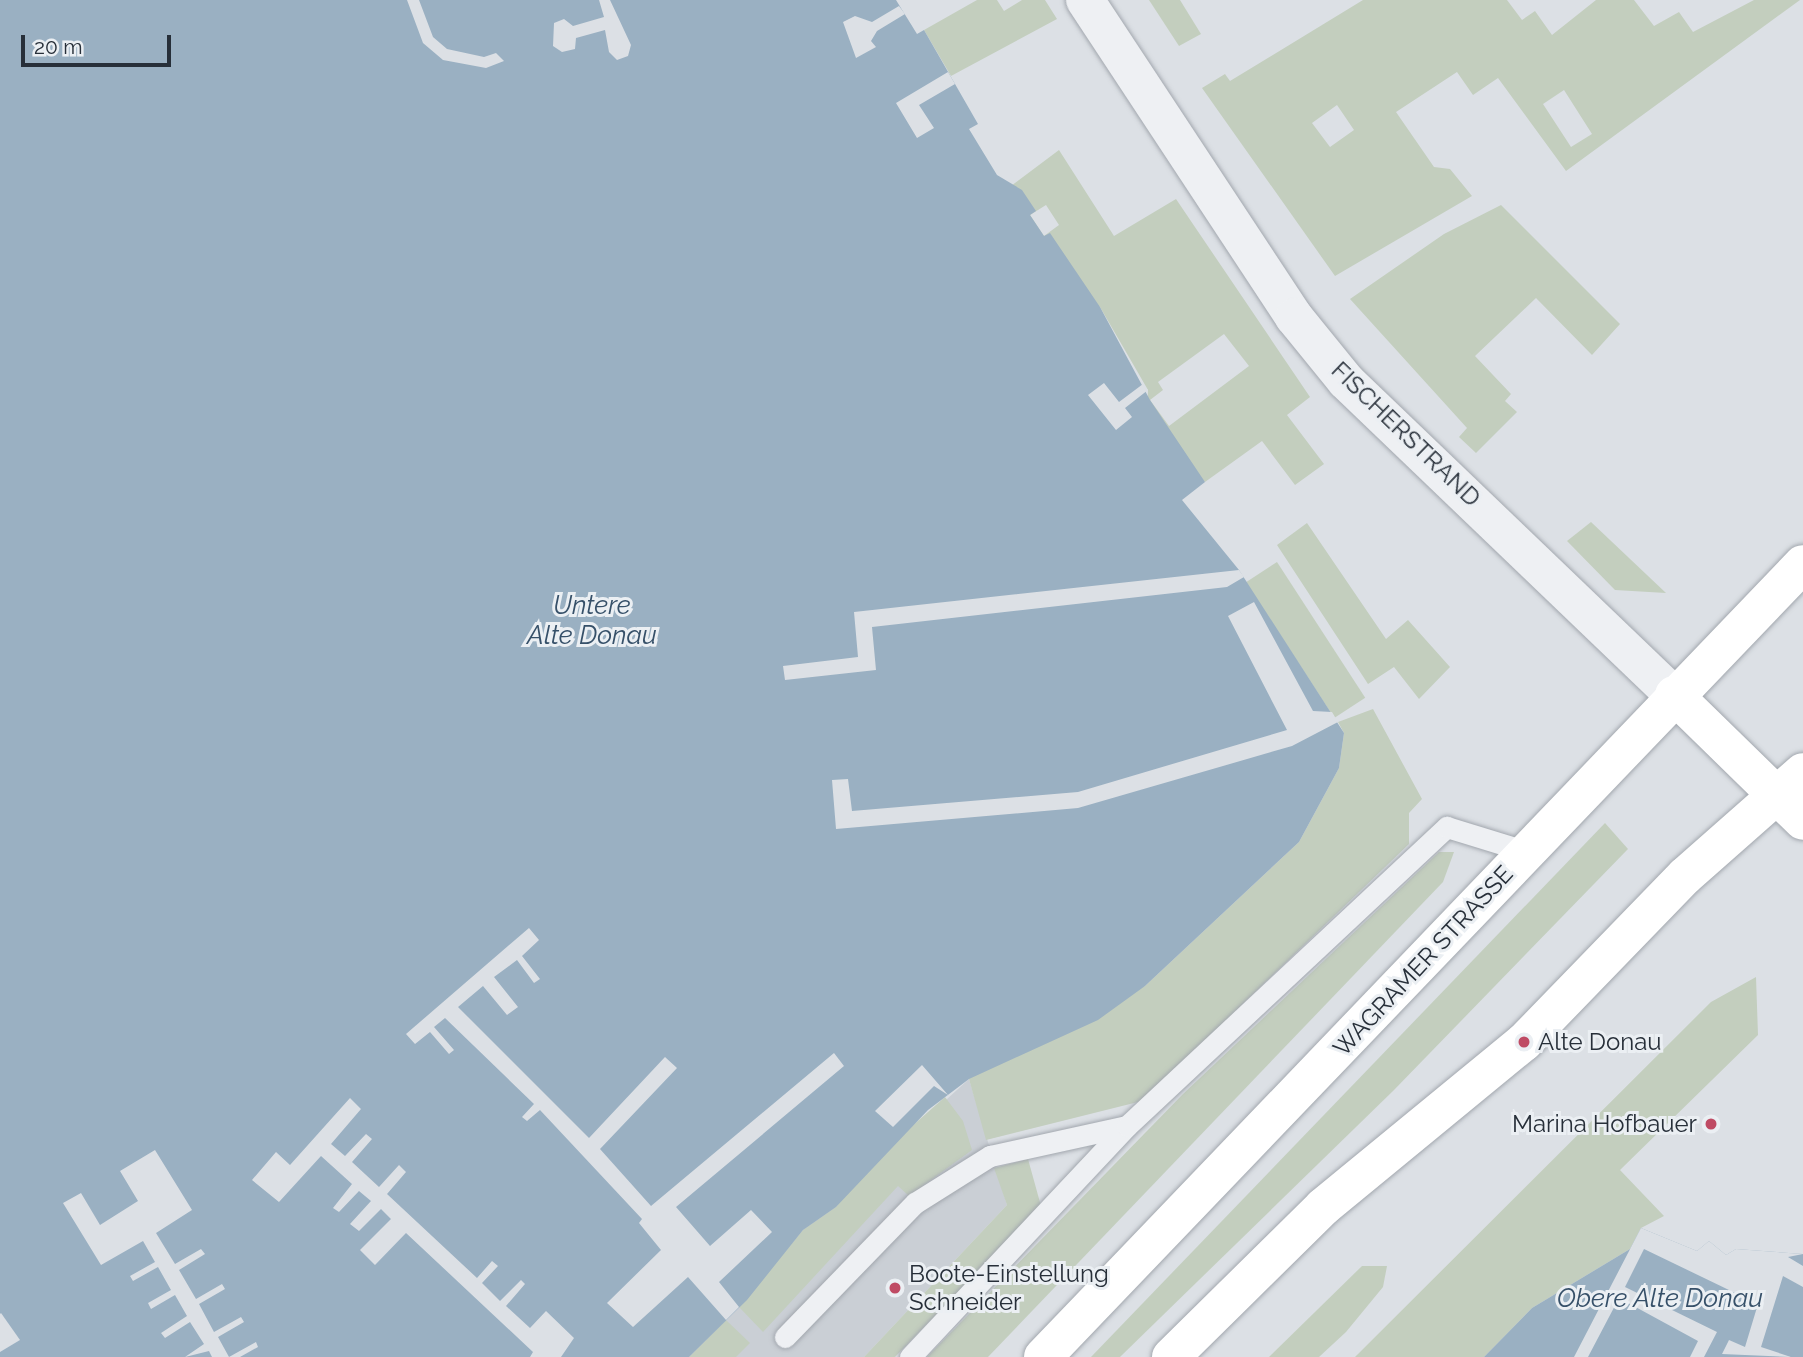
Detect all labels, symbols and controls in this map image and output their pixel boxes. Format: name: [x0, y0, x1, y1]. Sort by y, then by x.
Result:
scale bar: [24, 21, 175, 65]
text: 20 m: [34, 34, 82, 59]
street label: FISCHERSTRAND: [1326, 356, 1486, 512]
water label: Untere Alte Donau: [527, 590, 657, 652]
street label: WAGRAMER STRASSE: [1327, 860, 1519, 1062]
place label: Alte Donau: [1538, 1028, 1662, 1056]
marker: Alte Donau: [1516, 1034, 1532, 1050]
place label: Marina Hofbauer: [1512, 1110, 1697, 1138]
marker: Marina Hofbauer: [1703, 1116, 1719, 1132]
place label: Boote-Einstellung Schneider: [909, 1260, 1109, 1316]
marker: Boote-Einstellung Schneider: [887, 1280, 903, 1296]
water label: Obere Alte Donau: [1557, 1283, 1763, 1315]

